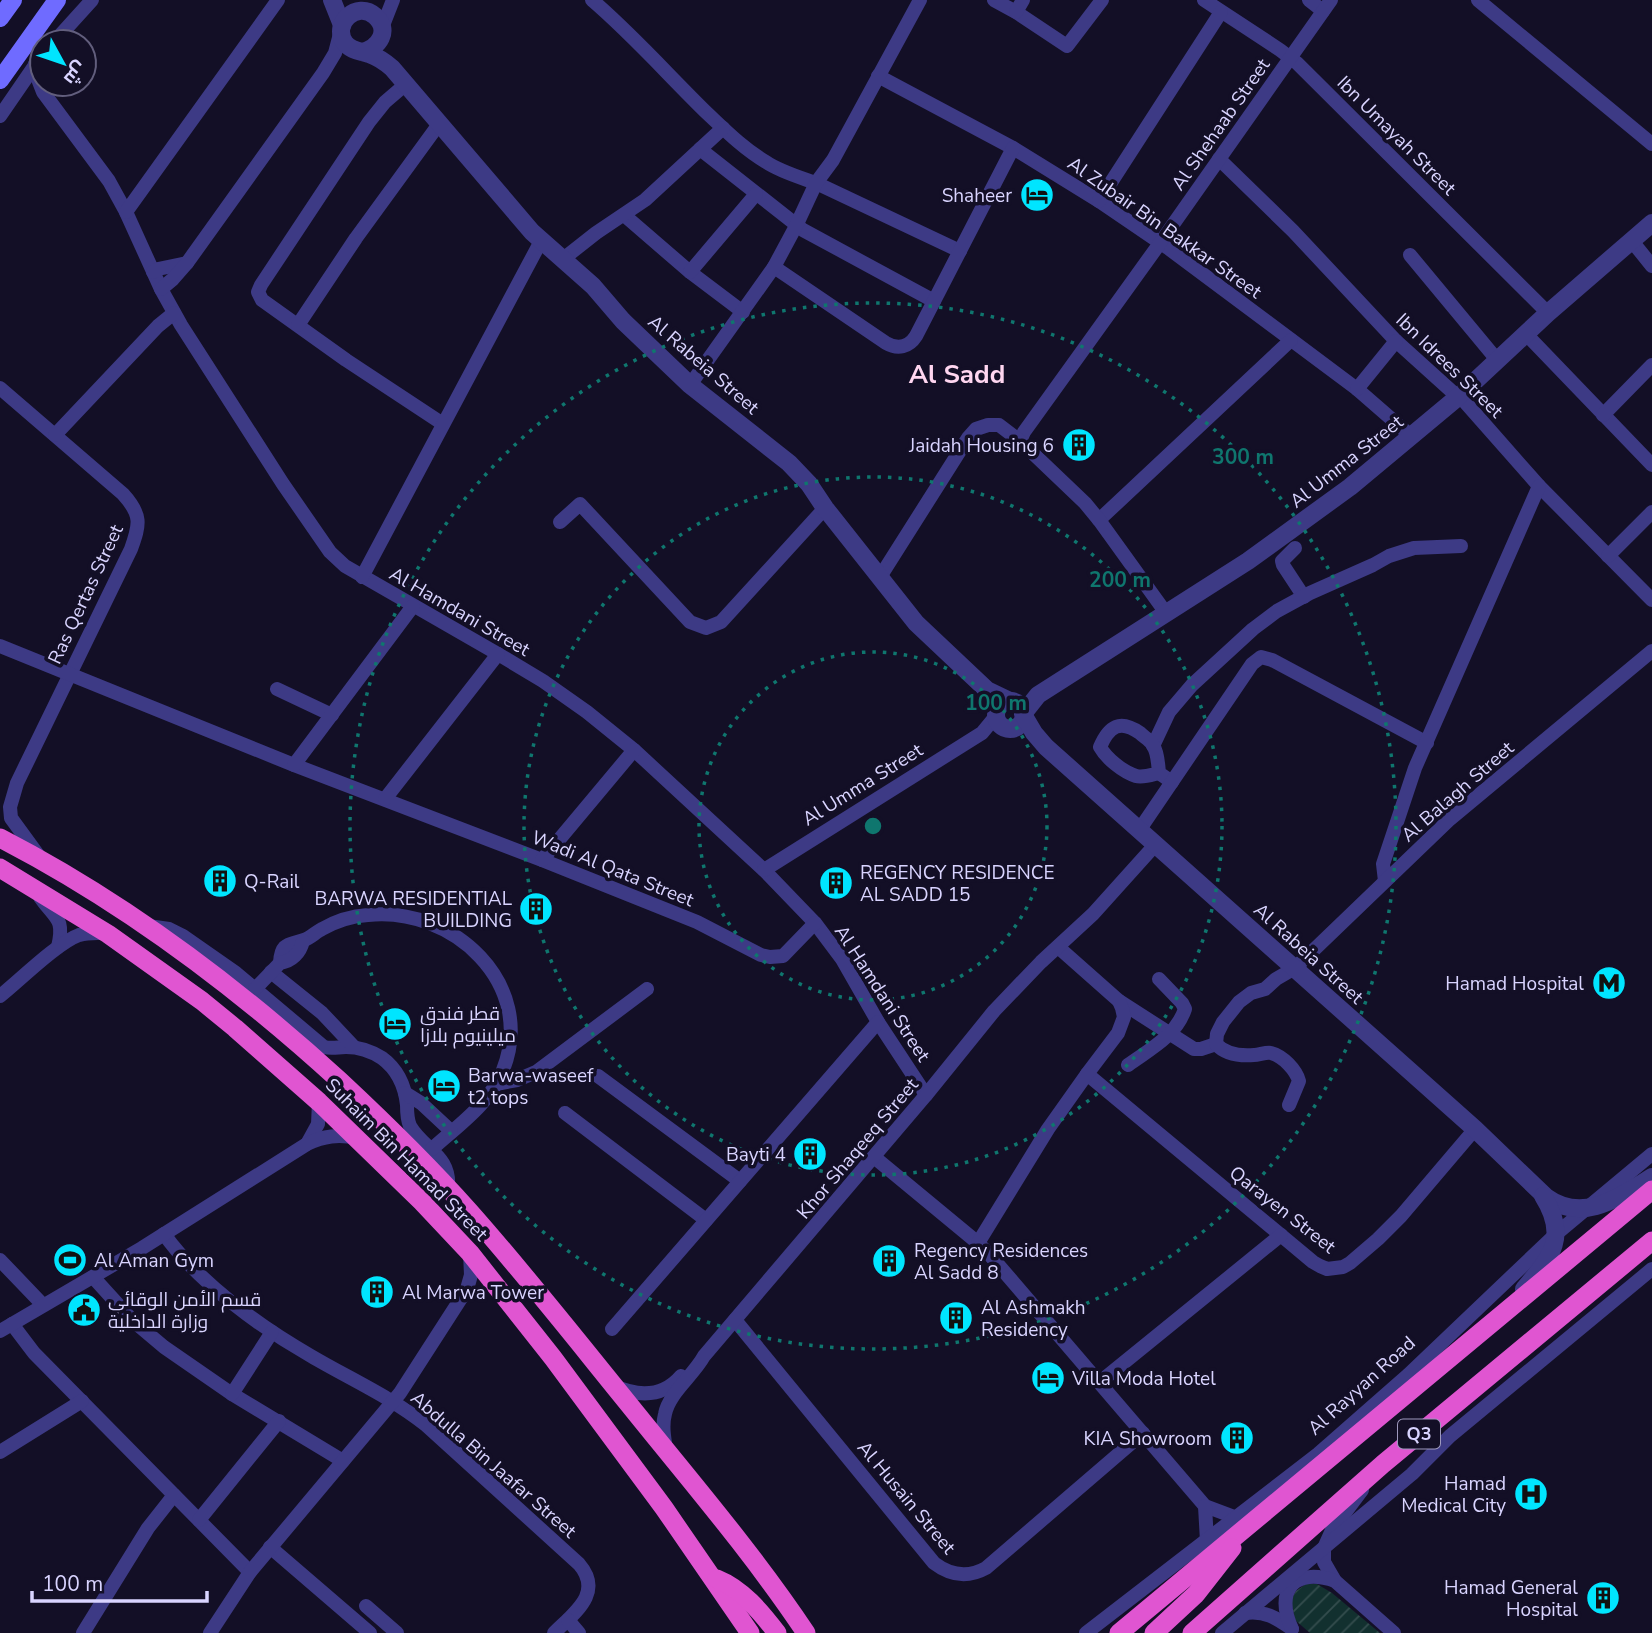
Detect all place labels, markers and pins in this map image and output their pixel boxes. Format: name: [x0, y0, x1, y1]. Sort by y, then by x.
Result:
hotel icon: Shaheer: [1018, 176, 1056, 214]
place label: Shaheer: [942, 183, 1012, 209]
building icon: Jaidah Housing 6: [1060, 426, 1098, 464]
place label: Jaidah Housing 6: [908, 433, 1054, 459]
centre of rings: [861, 814, 885, 838]
place label: REGENCY RESIDENCE AL SADD 15: [860, 860, 1055, 908]
building icon: Q-Rail: [201, 862, 239, 900]
building icon: REGENCY RESIDENCE AL SADD 15: [817, 864, 855, 902]
place label: Q-Rail: [244, 869, 300, 895]
place label: BARWA RESIDENTIAL BUILDING: [314, 886, 513, 934]
building icon: BARWA RESIDENTIAL BUILDING: [517, 890, 555, 928]
metro station icon: Hamad Hospital: [1590, 964, 1628, 1002]
place label: Hamad Hospital: [1445, 971, 1584, 997]
place label: قطر فندق ميلينيوم بلازا: [420, 1001, 516, 1049]
hotel icon: قطر فندق ميلينيوم بلازا: [376, 1005, 414, 1043]
place label: Barwa-waseef t2 tops: [468, 1063, 594, 1111]
hotel icon: Barwa-waseef t2 tops: [425, 1067, 463, 1105]
building icon: Bayti 4: [791, 1135, 829, 1173]
place label: Bayti 4: [726, 1142, 786, 1168]
place label: Regency Residences Al Sadd 8: [914, 1238, 1088, 1286]
sports icon: Al Aman Gym: [51, 1241, 89, 1279]
building icon: Regency Residences Al Sadd 8: [870, 1242, 908, 1280]
place label: Al Aman Gym: [94, 1248, 214, 1274]
building icon: Al Marwa Tower: [358, 1273, 396, 1311]
place label: Al Marwa Tower: [402, 1280, 544, 1306]
place label: قسم الأمن الوقائي وزارة الداخلية: [108, 1287, 261, 1335]
public building icon: قسم الأمن الوقائي وزارة الداخلية: [65, 1291, 103, 1329]
place label: Al Ashmakh Residency: [981, 1295, 1086, 1343]
building icon: Al Ashmakh Residency: [937, 1299, 975, 1337]
hotel icon: Villa Moda Hotel: [1029, 1359, 1067, 1397]
place label: Villa Moda Hotel: [1071, 1366, 1216, 1392]
building icon: KIA Showroom: [1218, 1419, 1256, 1457]
place label: KIA Showroom: [1084, 1426, 1212, 1452]
place label: Hamad Medical City: [1401, 1471, 1506, 1519]
hospital icon: Hamad Medical City: [1512, 1475, 1550, 1513]
place label: Hamad General Hospital: [1444, 1575, 1578, 1623]
building icon: Hamad General Hospital: [1584, 1579, 1622, 1617]

